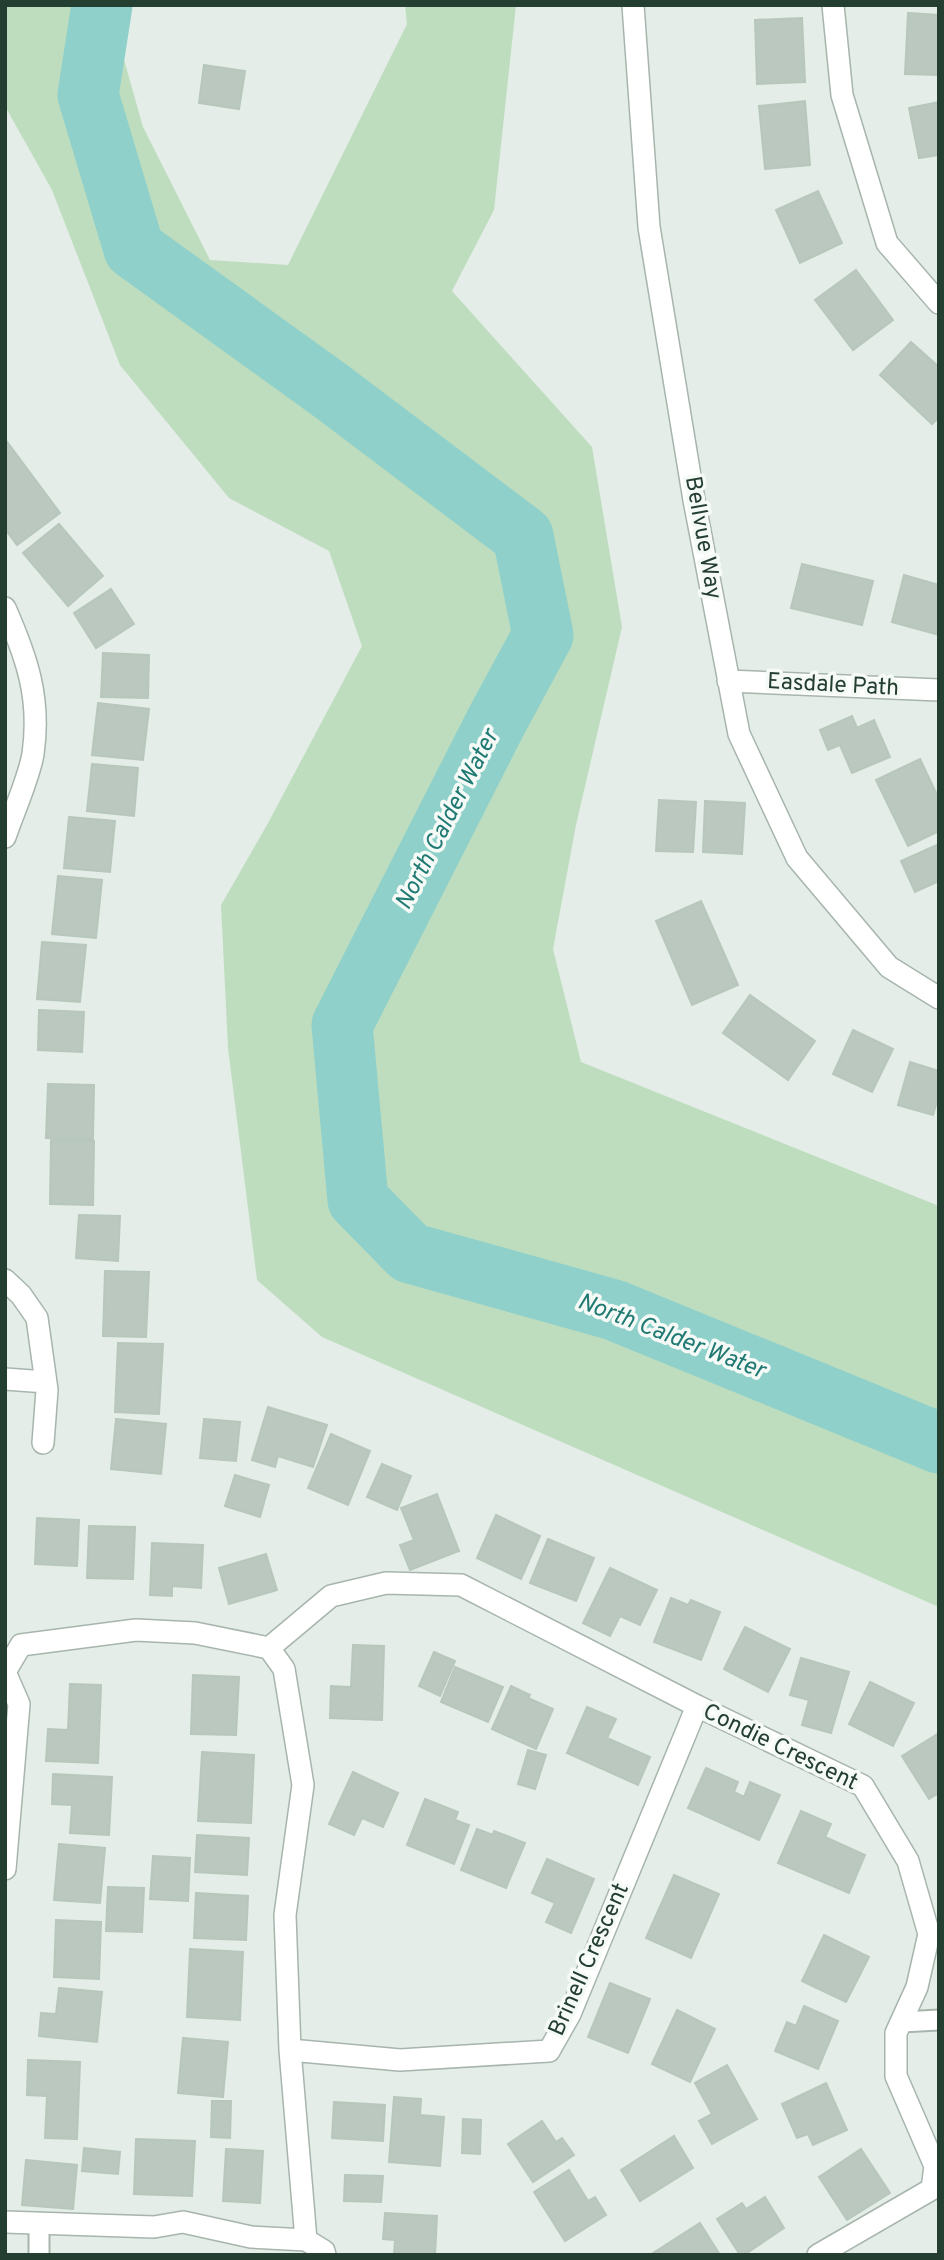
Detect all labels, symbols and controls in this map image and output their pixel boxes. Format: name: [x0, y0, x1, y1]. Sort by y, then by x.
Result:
street label: Bellvue Way: [677, 474, 727, 602]
street label: Easdale Path: [766, 668, 900, 704]
water label: North Calder Water: [390, 723, 507, 915]
water label: North Calder Water: [573, 1287, 771, 1387]
street label: Condie Crescent: [698, 1698, 862, 1798]
street label: Brinell Crescent: [543, 1879, 637, 2041]

